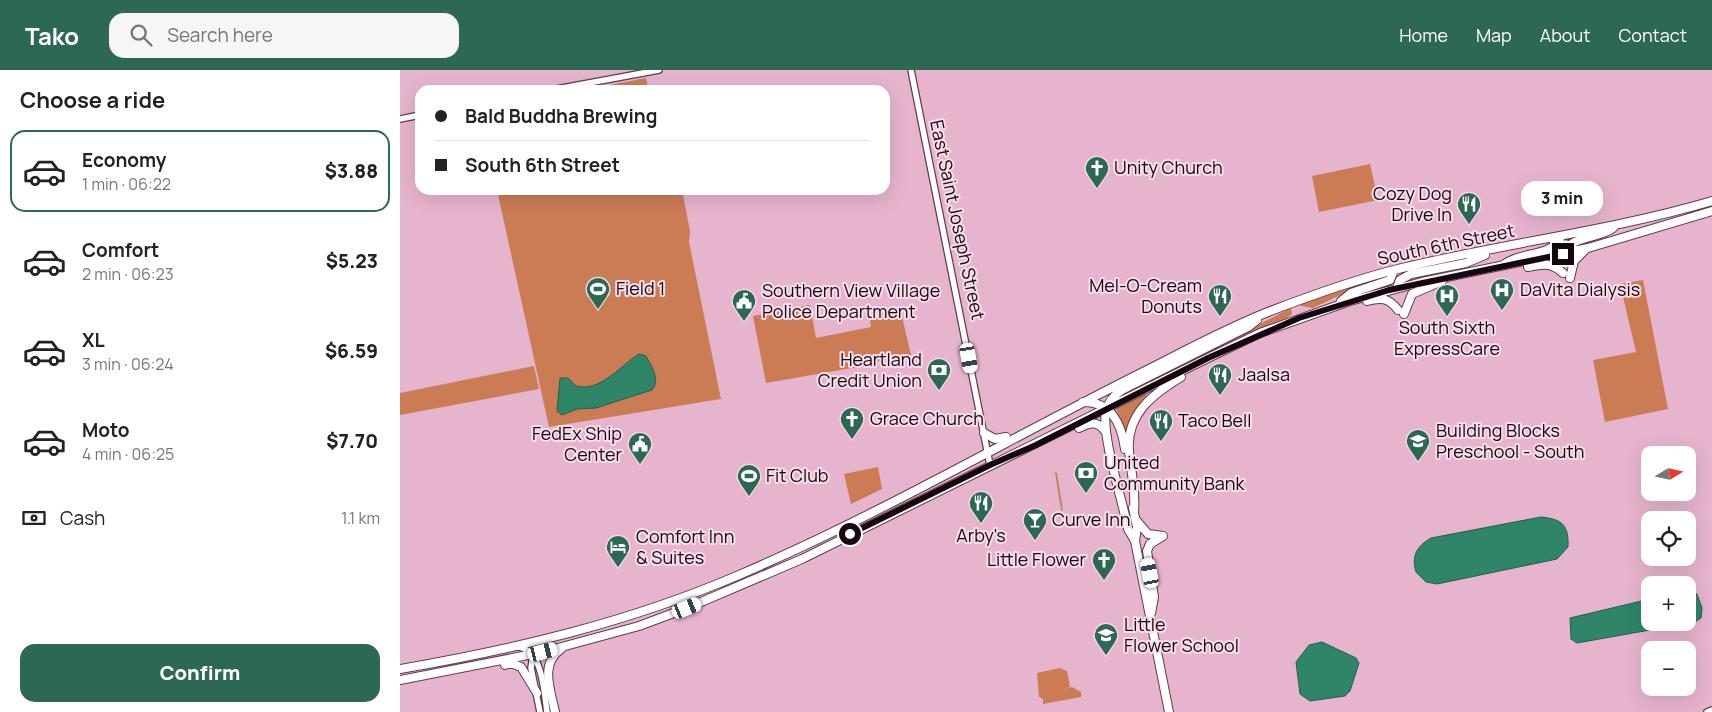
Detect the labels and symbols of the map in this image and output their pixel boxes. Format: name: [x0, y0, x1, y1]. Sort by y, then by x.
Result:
street label: East Saint Joseph Street: [925, 118, 991, 322]
church icon: Unity Church: [1084, 155, 1110, 189]
place label: Unity Church: [1114, 155, 1223, 179]
place label: Cozy Dog Drive In: [1373, 181, 1452, 226]
callout: 3 min: [1522, 181, 1604, 216]
restaurant icon: Cozy Dog Drive In: [1456, 191, 1482, 225]
street label: South 6th Street: [1375, 218, 1517, 270]
route end: [1552, 243, 1574, 265]
place label: Mel-O-Cream Donuts: [1089, 273, 1202, 318]
sports icon: Field 1: [585, 276, 611, 310]
place label: Field 1: [616, 276, 665, 300]
hospital icon: DaVita Dialysis: [1489, 277, 1515, 311]
place label: DaVita Dialysis: [1520, 277, 1640, 301]
place label: Southern View Village Police Department: [762, 278, 940, 323]
restaurant icon: Mel-O-Cream Donuts: [1207, 283, 1233, 317]
hospital icon: South Sixth ExpressCare: [1434, 283, 1460, 317]
public building icon: Southern View Village Police Department: [731, 288, 757, 322]
place label: South Sixth ExpressCare: [1394, 315, 1500, 360]
car: [959, 342, 978, 374]
place label: Heartland Credit Union: [818, 347, 922, 392]
bank icon: Heartland Credit Union: [926, 357, 952, 391]
restaurant icon: Jaalsa: [1207, 362, 1233, 396]
place label: Jaalsa: [1238, 362, 1290, 386]
church icon: Grace Church: [839, 406, 865, 440]
place label: Grace Church: [870, 406, 984, 430]
restaurant icon: Taco Bell: [1148, 408, 1174, 442]
place label: Taco Bell: [1178, 408, 1251, 432]
place label: Building Blocks Preschool - South: [1436, 418, 1584, 463]
place label: FedEx Ship Center: [532, 421, 623, 466]
school or university icon: Building Blocks Preschool - South: [1405, 428, 1431, 462]
public building icon: FedEx Ship Center: [627, 431, 653, 465]
north arrow: [1641, 446, 1696, 501]
place label: United Community Bank: [1104, 450, 1245, 495]
bank icon: United Community Bank: [1073, 460, 1099, 494]
sports icon: Fit Club: [736, 463, 762, 497]
place label: Fit Club: [766, 463, 829, 487]
restaurant icon: Arby's: [968, 490, 994, 524]
bar icon: Curve Inn: [1022, 507, 1048, 541]
place label: Curve Inn: [1052, 507, 1131, 531]
route start: [839, 523, 861, 545]
place label: Arby's: [956, 523, 1006, 547]
place label: Comfort Inn & Suites: [636, 524, 734, 569]
hotel icon: Comfort Inn & Suites: [605, 534, 631, 568]
place label: Little Flower: [987, 547, 1086, 571]
church icon: Little Flower: [1091, 547, 1117, 581]
car: [1139, 557, 1160, 589]
car: [670, 595, 703, 621]
place label: Little Flower School: [1124, 612, 1239, 657]
school or university icon: Little Flower School: [1093, 622, 1119, 656]
car: [526, 641, 559, 663]

